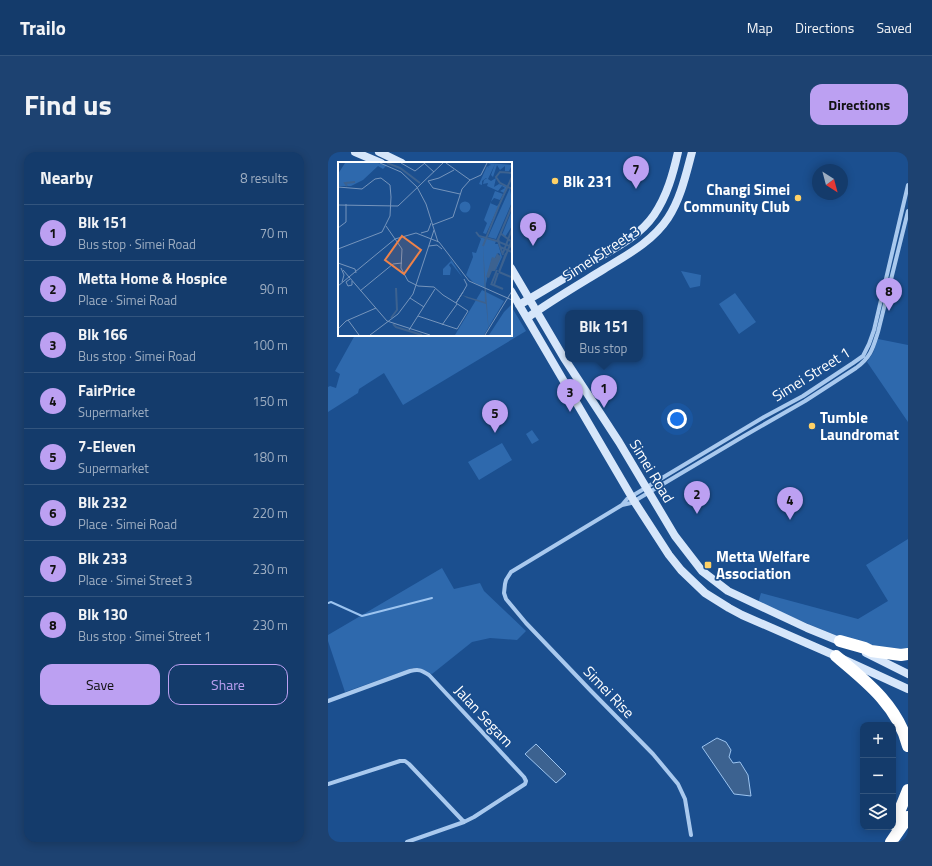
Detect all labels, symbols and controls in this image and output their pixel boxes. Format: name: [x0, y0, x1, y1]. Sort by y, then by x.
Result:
text: Trailo: [20, 13, 66, 42]
text: Map: [747, 17, 773, 38]
text: Directions: [795, 17, 854, 38]
text: Saved: [876, 17, 912, 38]
text: Find us: [24, 83, 112, 126]
button: Directions: [810, 84, 908, 125]
pin: 7: [623, 156, 649, 189]
inset map: [338, 162, 512, 336]
north arrow: [812, 164, 848, 200]
text: Nearby: [40, 165, 93, 191]
text: 8 results: [240, 168, 288, 188]
place label: Blk 231: [563, 170, 612, 193]
marker: Blk 231: [550, 176, 560, 186]
place label: Changi Simei Community Club: [683, 178, 790, 218]
marker: Changi Simei Community Club: [793, 193, 803, 203]
text: Blk 151: [78, 211, 127, 234]
pin: 6: [520, 213, 546, 246]
street label: Simei Street 3: [558, 219, 644, 287]
text: 1: [49, 223, 57, 243]
text: 70 m: [260, 223, 288, 243]
text: Bus stop · Simei Road: [78, 234, 196, 254]
text: Metta Home & Hospice: [78, 267, 227, 290]
pin: 8: [876, 278, 902, 311]
text: 2: [49, 279, 57, 299]
text: 90 m: [260, 279, 288, 299]
text: Place · Simei Road: [78, 290, 177, 310]
popup: [565, 310, 643, 362]
text: Blk 151: [579, 315, 629, 338]
text: Blk 166: [78, 323, 127, 346]
text: 3: [49, 335, 57, 355]
text: 100 m: [252, 335, 288, 355]
text: Bus stop: [579, 338, 627, 358]
street label: Simei Street 1: [767, 341, 855, 407]
text: Bus stop · Simei Road: [78, 346, 196, 366]
pin: 1: [591, 375, 617, 408]
text: FairPrice: [78, 379, 135, 402]
pin: 3: [557, 379, 583, 412]
text: 4: [49, 391, 57, 411]
text: 150 m: [252, 391, 288, 411]
pin: 5: [482, 400, 508, 433]
text: Supermarket: [78, 402, 149, 422]
place label: Tumble Laundromat: [820, 406, 899, 446]
your location: [667, 409, 687, 429]
marker: Tumble Laundromat: [807, 421, 817, 431]
text: 7-Eleven: [78, 435, 136, 458]
street label: Simei Road: [624, 435, 680, 507]
text: 5: [49, 447, 57, 467]
text: 180 m: [252, 447, 288, 467]
text: Supermarket: [78, 458, 149, 478]
pin: 2: [684, 481, 710, 514]
pin: 4: [777, 487, 803, 520]
text: Blk 232: [78, 491, 127, 514]
text: 6: [49, 503, 57, 523]
text: 220 m: [252, 503, 288, 523]
text: Place · Simei Road: [78, 514, 177, 534]
place label: Metta Welfare Association: [716, 545, 810, 585]
text: Blk 233: [78, 547, 127, 570]
text: 7: [49, 559, 57, 579]
text: 230 m: [252, 559, 288, 579]
marker: Metta Welfare Association: [703, 560, 713, 570]
text: Place · Simei Street 3: [78, 570, 193, 590]
text: Blk 130: [78, 603, 127, 626]
text: 8: [49, 615, 57, 635]
text: 230 m: [252, 615, 288, 635]
text: Bus stop · Simei Street 1: [78, 626, 211, 646]
street label: Simei Rise: [578, 661, 640, 723]
button: Save: [40, 664, 160, 705]
button: Share: [168, 664, 288, 705]
street label: Jalan Segam: [449, 680, 519, 752]
map controls: [860, 722, 896, 830]
button: +: [860, 722, 896, 758]
button: −: [860, 758, 896, 794]
button: layers: [860, 794, 896, 830]

